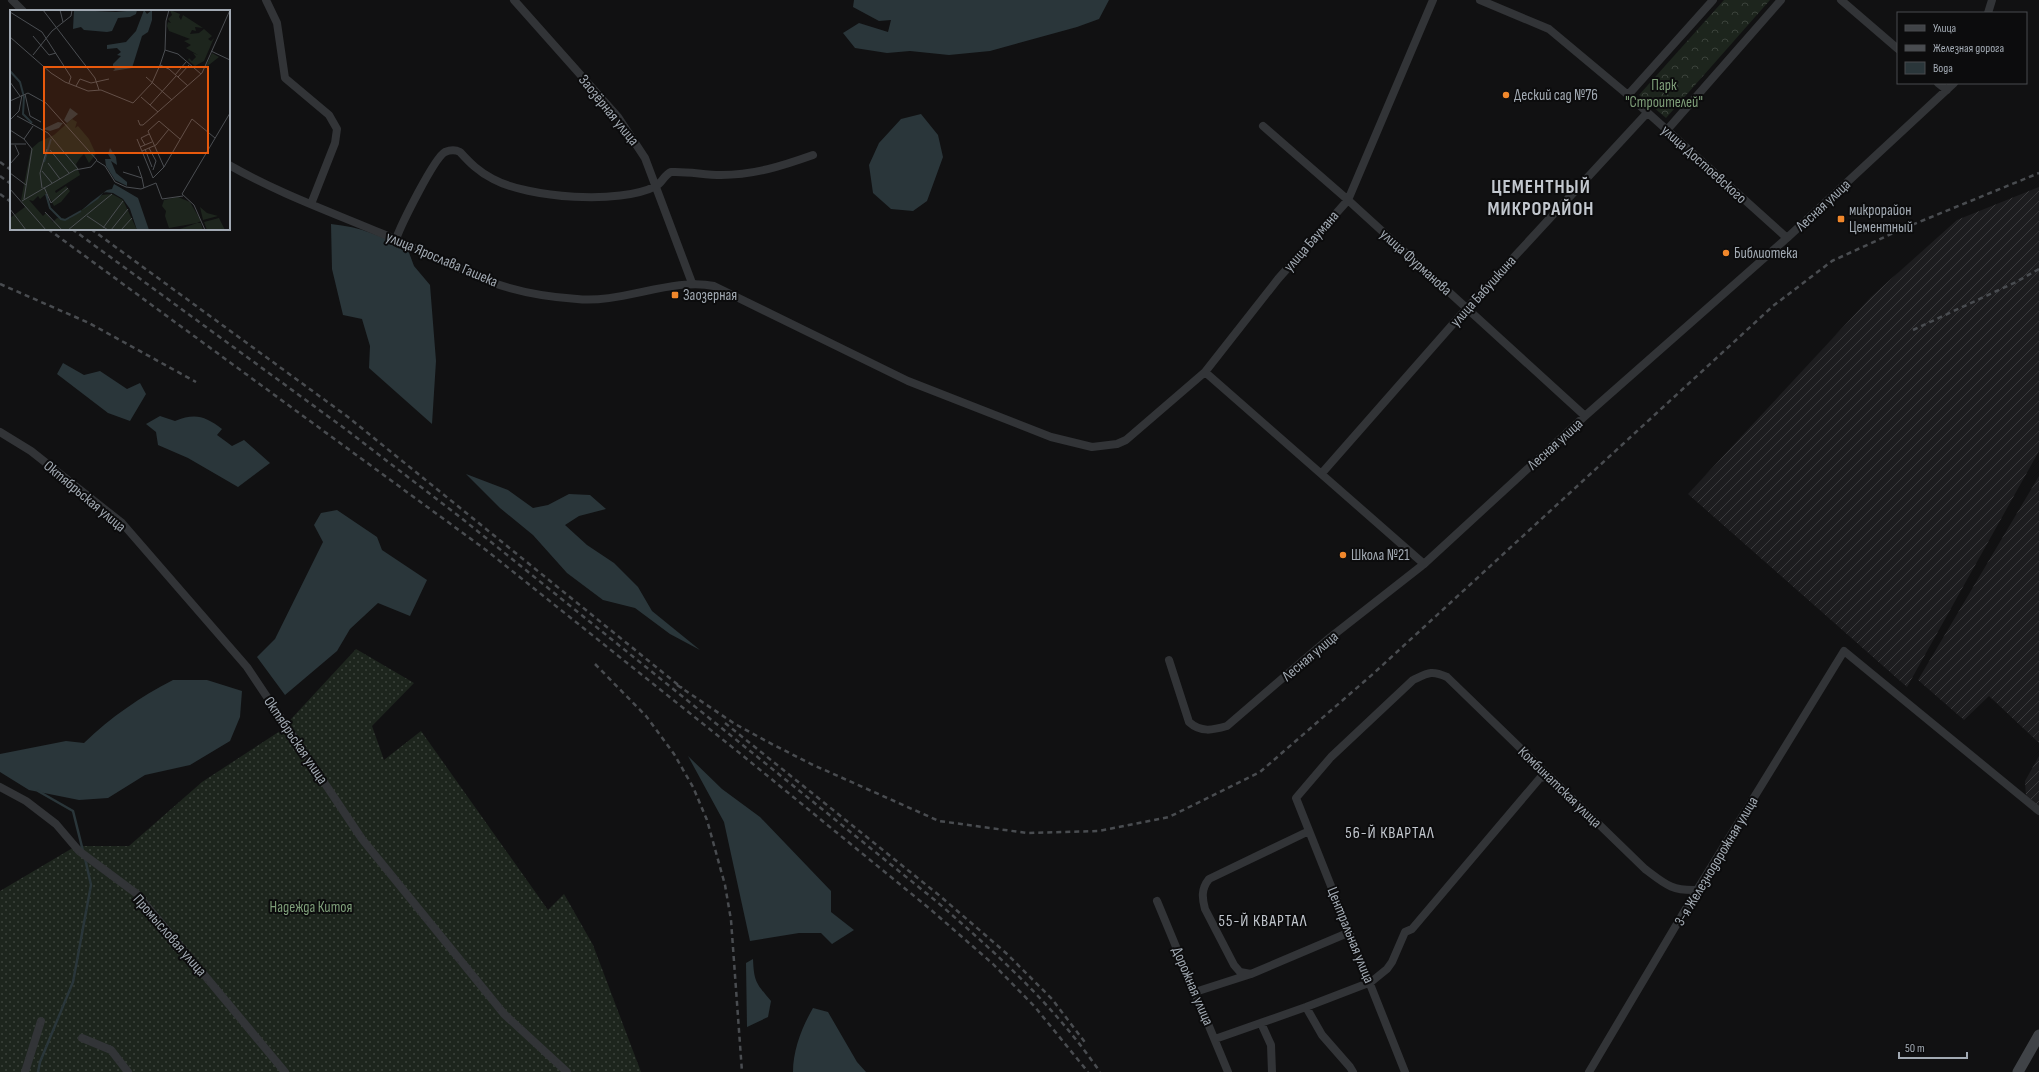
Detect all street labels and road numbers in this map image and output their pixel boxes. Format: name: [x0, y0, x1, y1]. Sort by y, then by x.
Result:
street label: Заозёрная улица: [574, 71, 643, 150]
street label: улица Достоевского: [1657, 121, 1750, 208]
street label: Лесная улица: [1791, 175, 1855, 236]
street label: улица Баумана: [1280, 207, 1343, 276]
street label: улица Фурманова: [1376, 225, 1456, 300]
street label: улица Ярослава Гашека: [383, 227, 501, 292]
street label: улица Бабушкина: [1446, 252, 1520, 331]
street label: Лесная улица: [1523, 414, 1587, 475]
street label: Октябрьская улица: [40, 456, 130, 536]
street label: Лесная улица: [1277, 627, 1343, 686]
street label: Октябрьская улица: [259, 693, 332, 788]
street label: Комбинатская улица: [1514, 743, 1606, 832]
street label: 3-я Железнодорожная улица: [1670, 793, 1763, 929]
street label: Центральная улица: [1323, 884, 1379, 986]
street label: Промысловая улица: [129, 890, 211, 981]
street label: Дорожная улица: [1167, 944, 1218, 1029]

